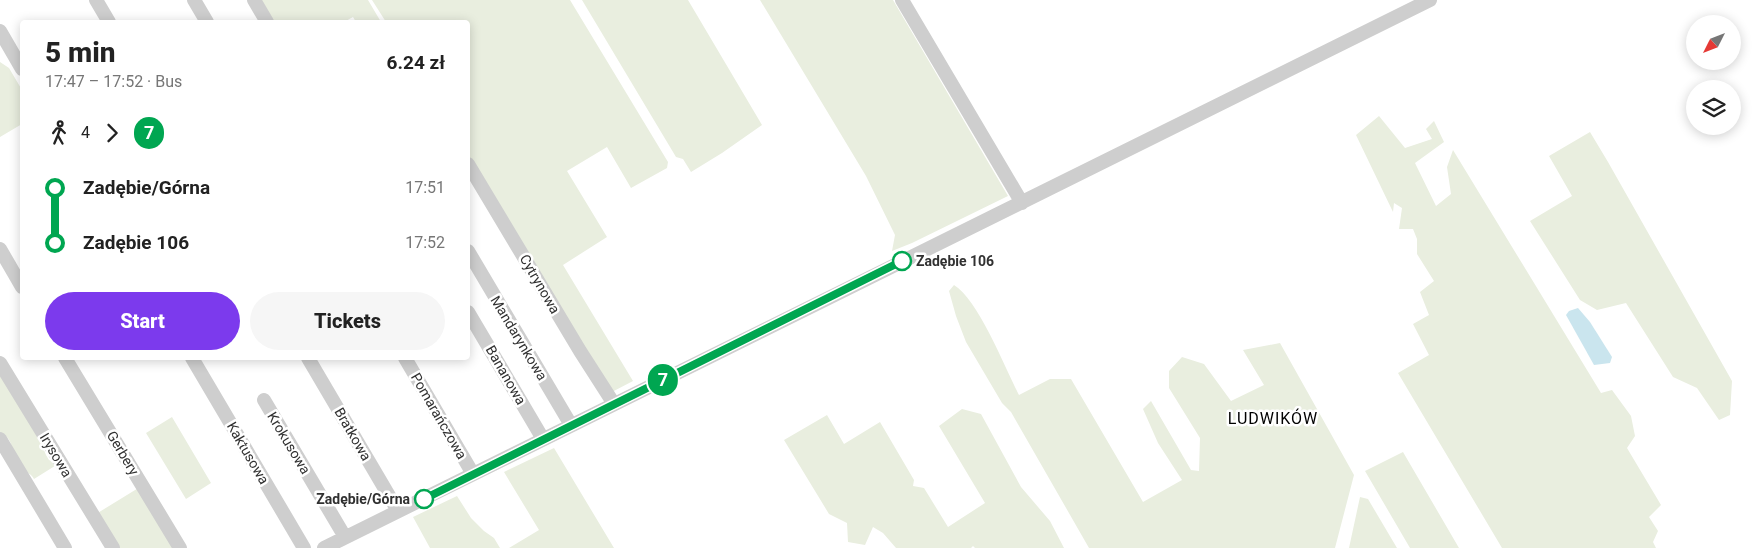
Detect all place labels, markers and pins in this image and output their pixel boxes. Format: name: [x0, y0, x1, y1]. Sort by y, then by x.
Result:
marker: Zadębie 106: [892, 251, 912, 271]
place label: Zadębie 106: [916, 253, 994, 269]
marker: Zadębie/Górna: [414, 489, 434, 509]
place label: Zadębie/Górna: [316, 491, 411, 507]

